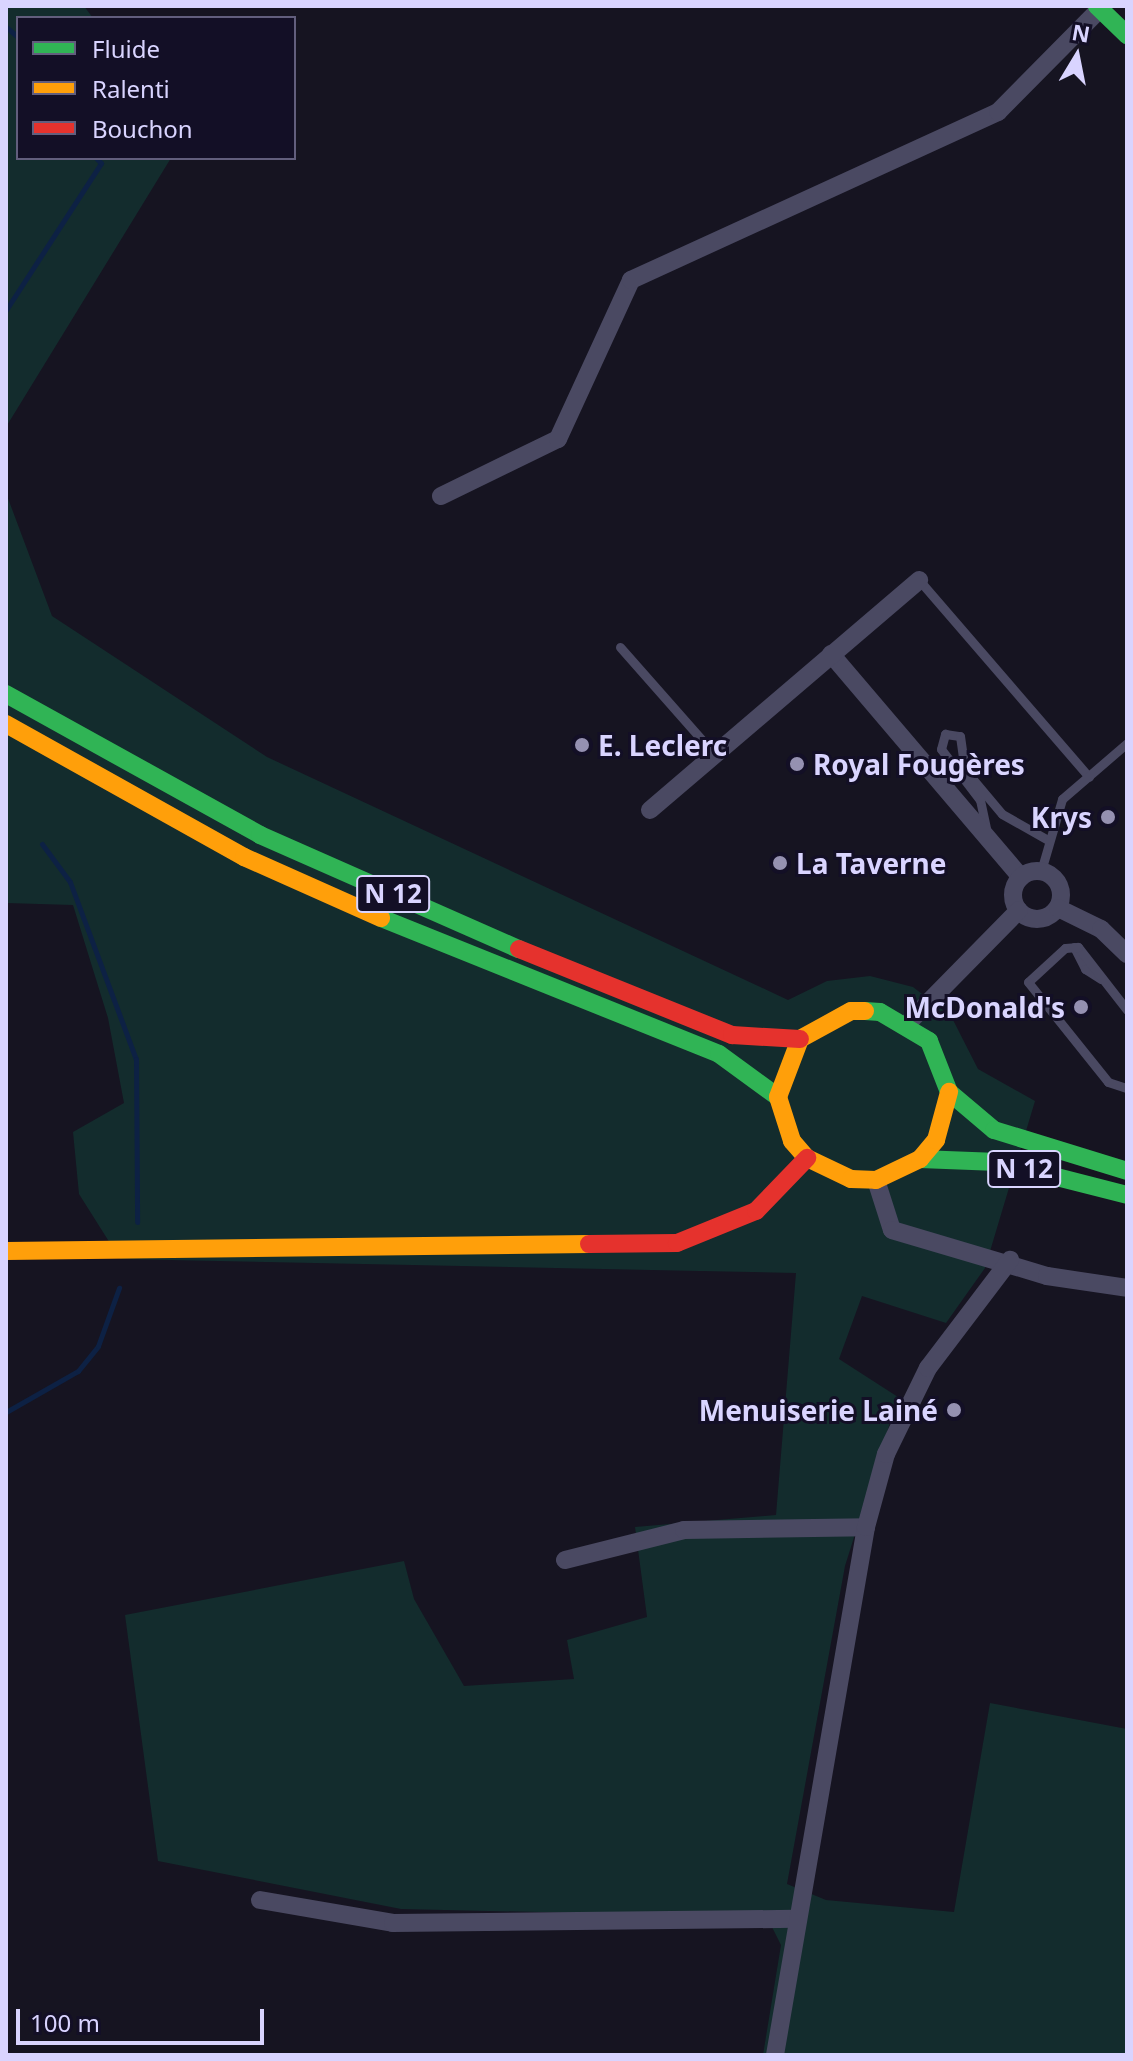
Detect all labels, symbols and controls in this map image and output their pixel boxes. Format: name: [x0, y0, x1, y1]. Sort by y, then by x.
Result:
legend: [16, 16, 296, 160]
north arrow: [1037, 16, 1117, 96]
text: N: [1070, 16, 1093, 49]
text: Fluide: [92, 32, 160, 65]
text: Ralenti: [92, 72, 170, 105]
text: Bouchon: [92, 112, 193, 145]
place label: E. Leclerc: [598, 728, 727, 762]
marker: E. Leclerc: [573, 736, 591, 754]
place label: Royal Fougères: [813, 747, 1025, 781]
marker: Royal Fougères: [788, 755, 806, 773]
place label: Krys: [1031, 800, 1092, 834]
marker: Krys: [1099, 808, 1117, 826]
place label: La Taverne: [796, 846, 947, 880]
marker: La Taverne: [771, 854, 789, 872]
road number: N 12: [355, 872, 431, 916]
place label: McDonald's: [904, 990, 1065, 1024]
marker: McDonald's: [1072, 998, 1090, 1016]
road number: N 12: [986, 1147, 1062, 1191]
place label: Menuiserie Lainé: [699, 1393, 938, 1427]
marker: Menuiserie Lainé: [945, 1401, 963, 1419]
scale bar: [20, 1993, 268, 2043]
text: 100 m: [30, 2006, 100, 2039]

